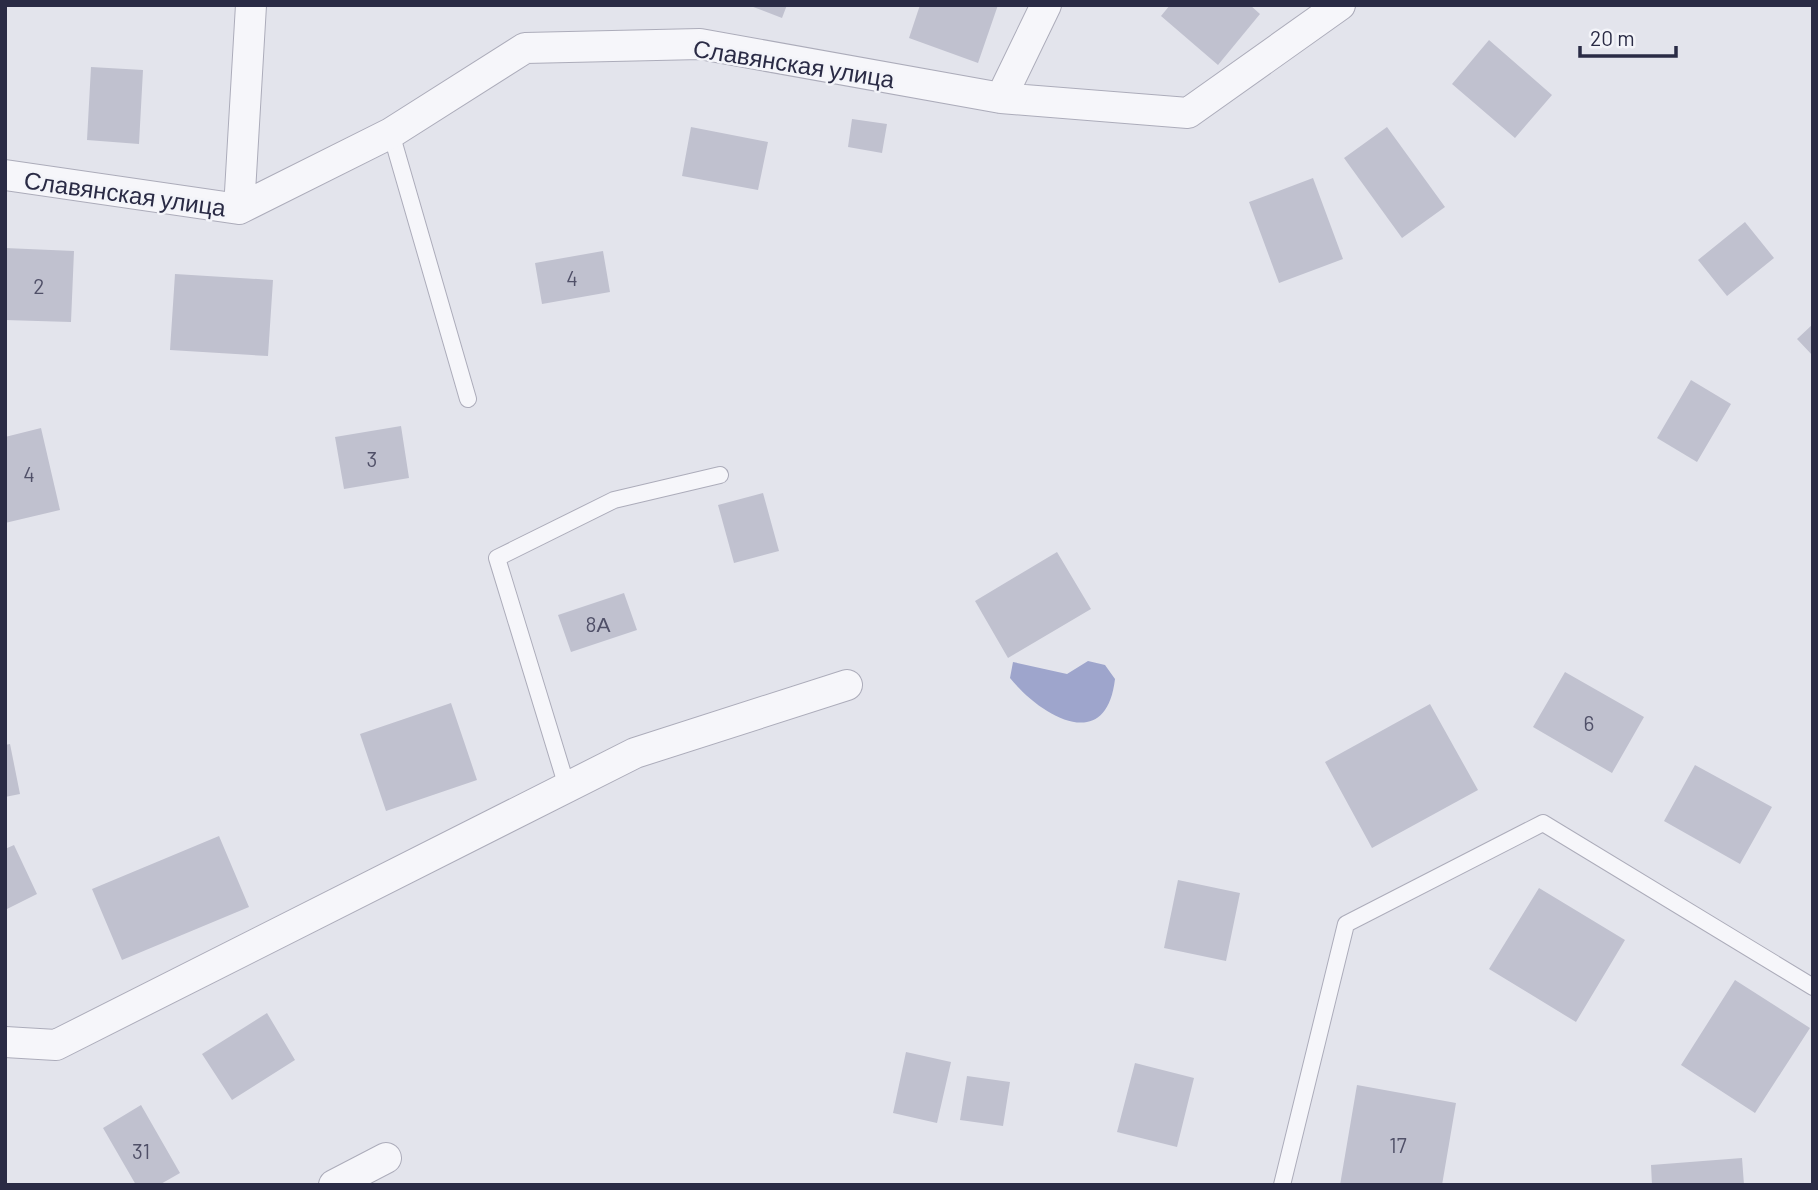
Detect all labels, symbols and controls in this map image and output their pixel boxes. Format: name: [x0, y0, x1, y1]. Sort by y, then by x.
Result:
scale bar: [1580, 14, 1676, 58]
text: 20 m: [1590, 25, 1635, 50]
street label: Славянская улица: [691, 33, 897, 93]
street label: Славянская улица: [22, 164, 228, 222]
house number: 4: [566, 265, 578, 290]
house number: 2: [33, 273, 45, 298]
house number: 3: [367, 446, 377, 471]
house number: 4: [23, 461, 35, 486]
house number: 8А: [586, 611, 610, 636]
house number: 6: [1584, 710, 1594, 735]
house number: 17: [1389, 1132, 1407, 1157]
house number: 31: [132, 1138, 150, 1163]

